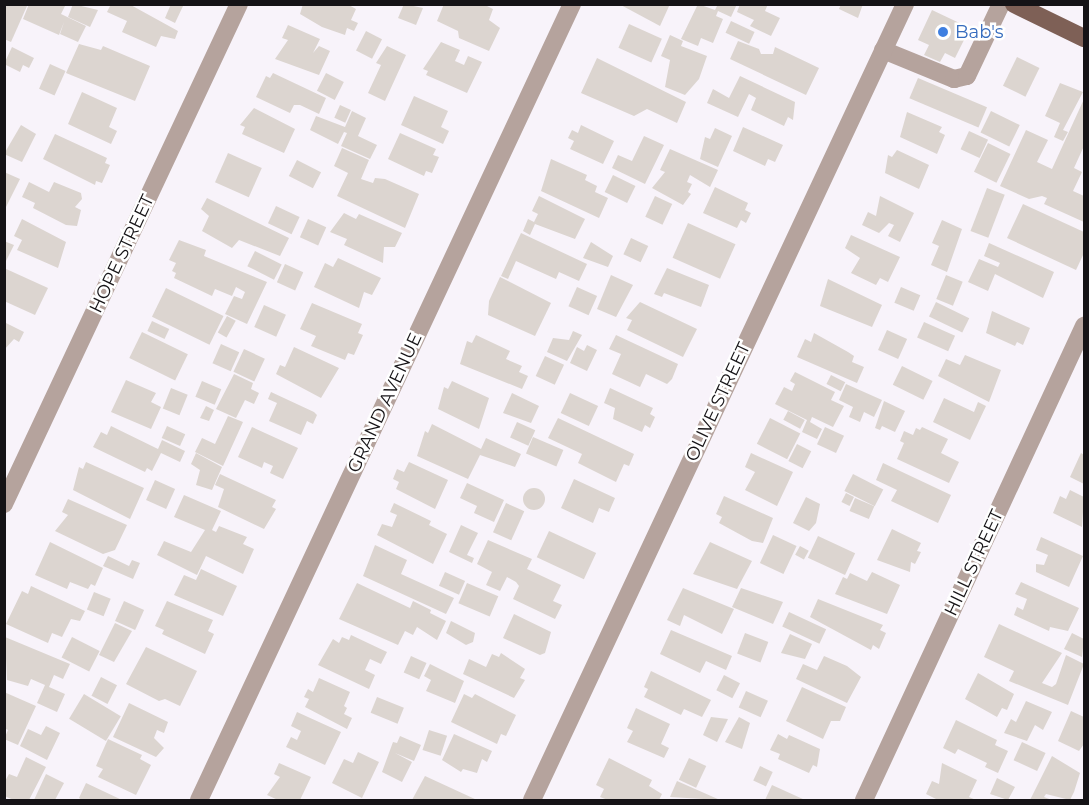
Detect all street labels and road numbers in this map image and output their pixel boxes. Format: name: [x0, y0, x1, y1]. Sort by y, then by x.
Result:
street label: HOPE STREET: [85, 191, 159, 317]
street label: GRAND AVENUE: [343, 330, 427, 476]
street label: OLIVE STREET: [681, 339, 755, 465]
street label: HILL STREET: [940, 506, 1008, 620]

